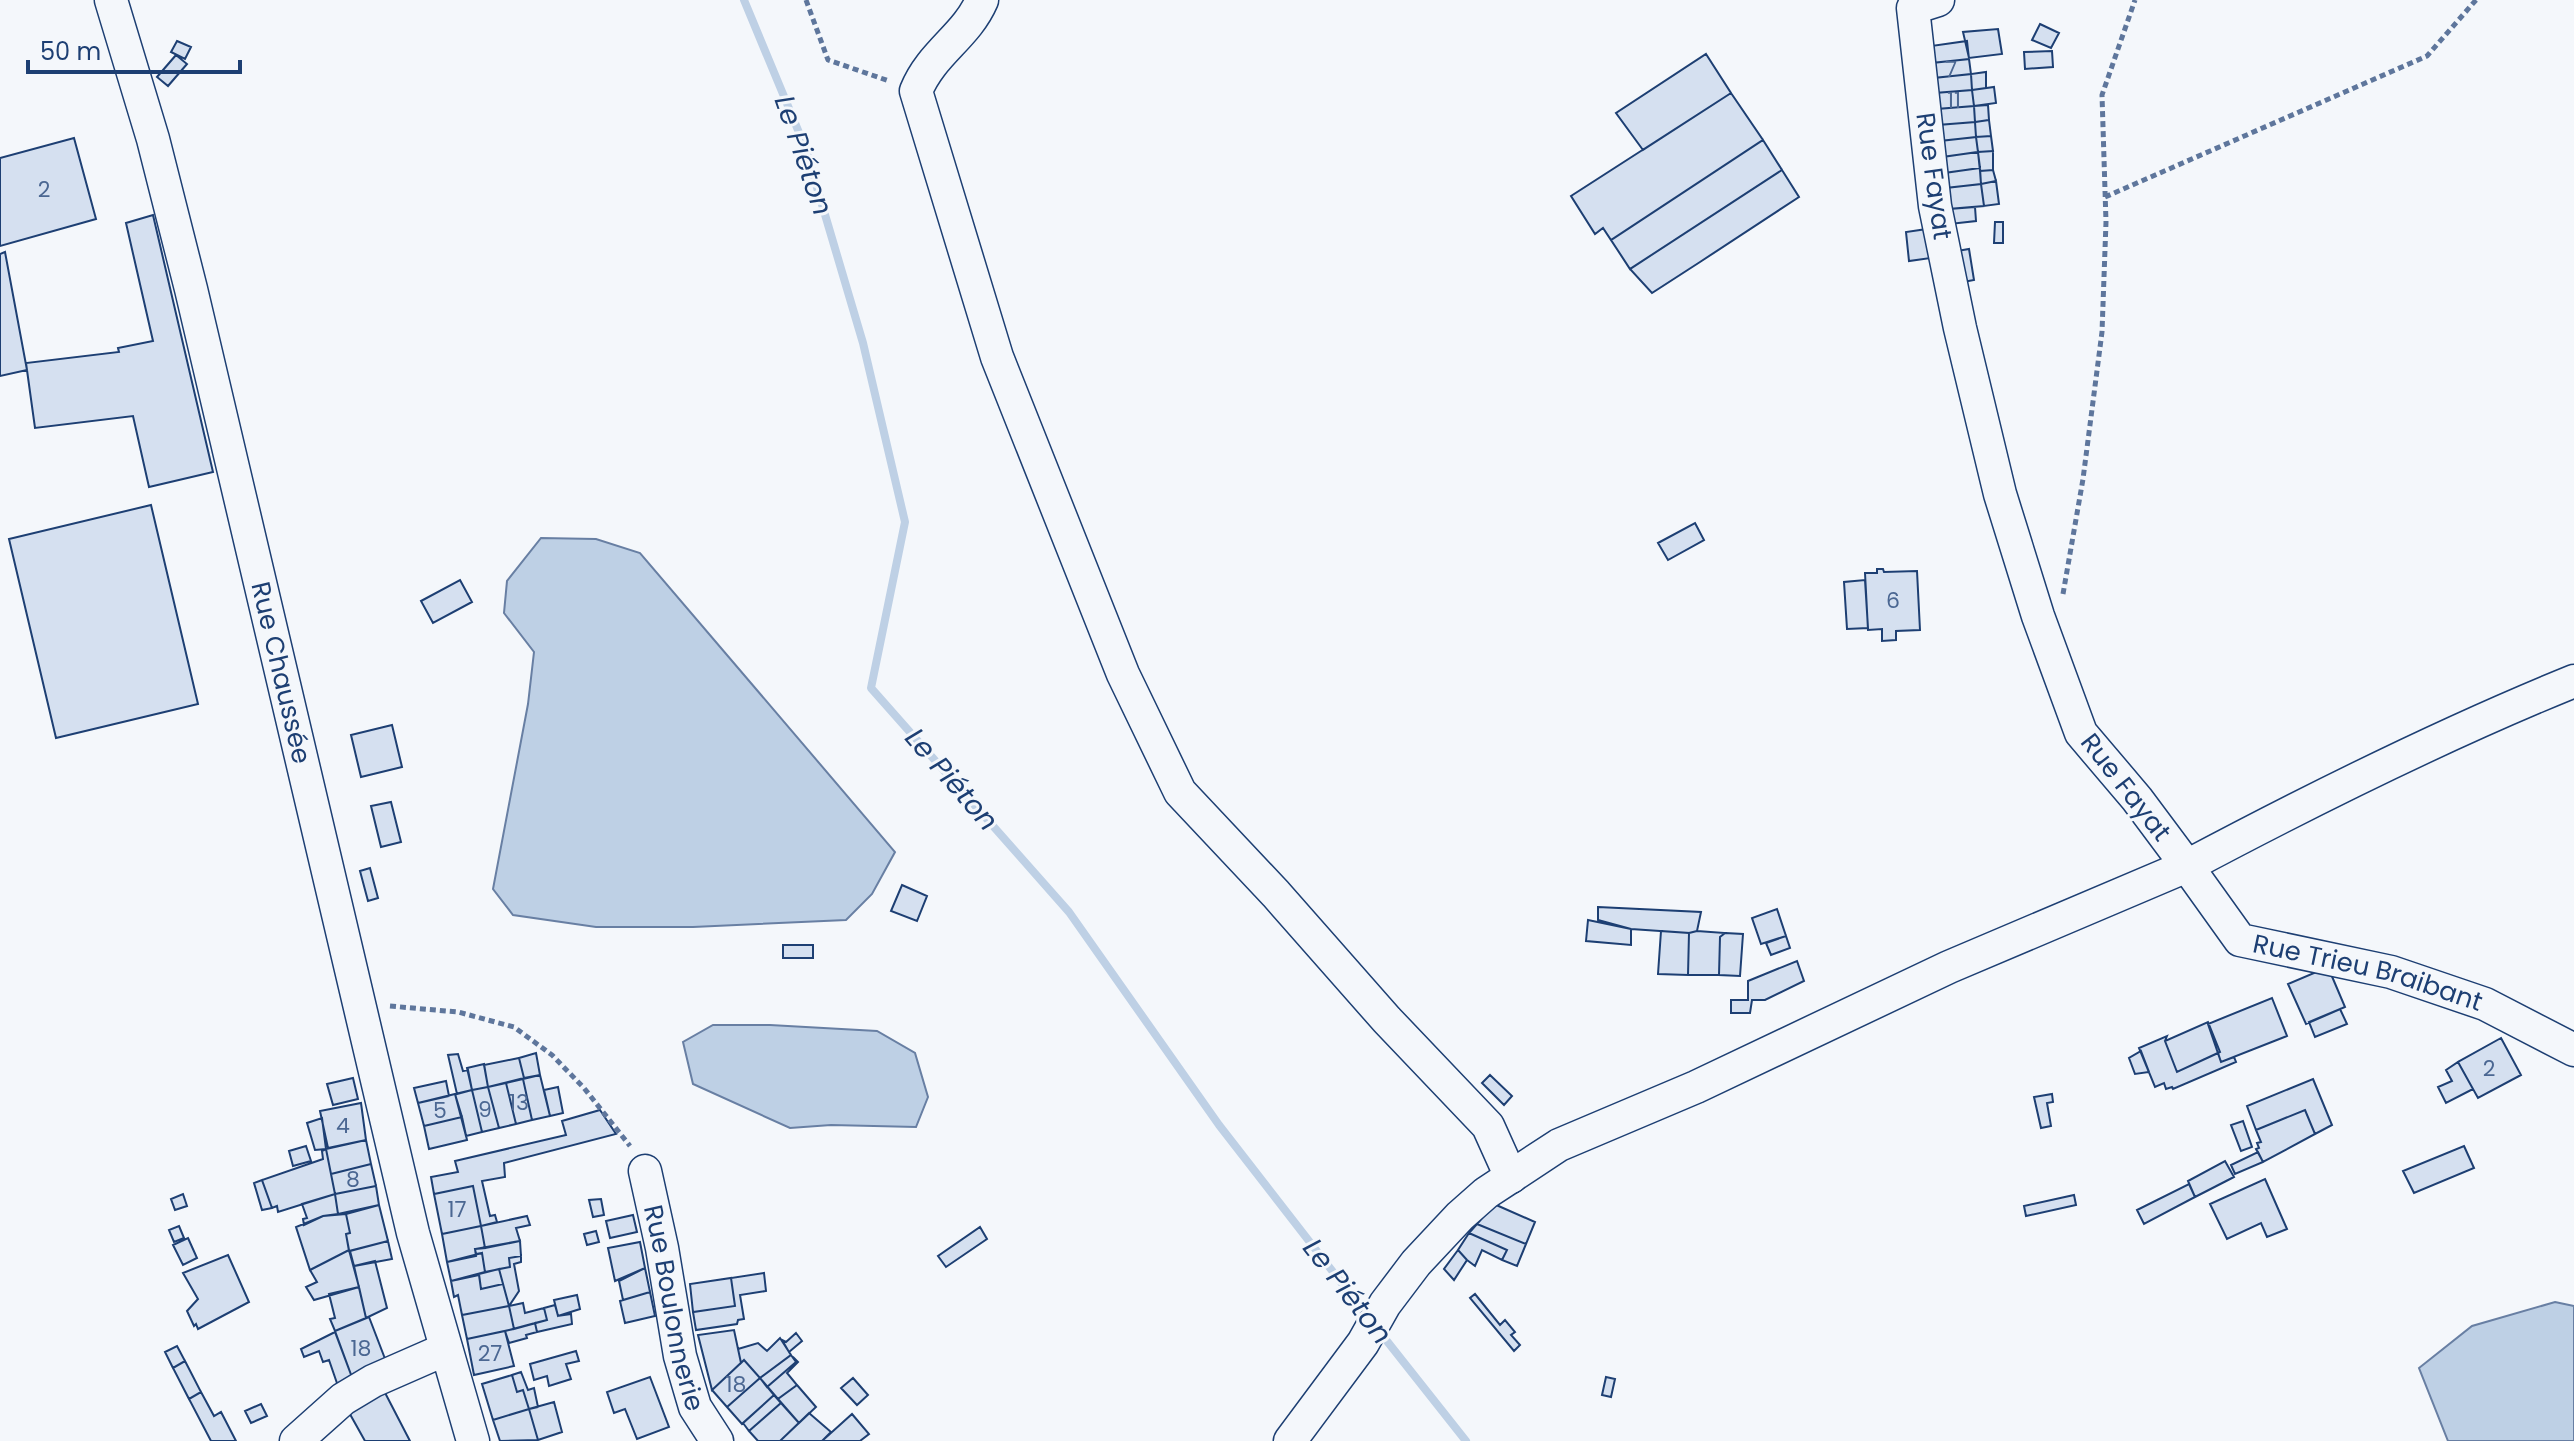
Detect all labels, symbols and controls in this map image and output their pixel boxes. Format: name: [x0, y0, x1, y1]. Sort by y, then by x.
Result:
scale bar: [28, 24, 240, 74]
text: 50 m: [40, 35, 101, 68]
house number: 7: [1945, 54, 1957, 85]
house number: 11: [1947, 85, 1961, 116]
water label: Le Piéton: [765, 90, 842, 220]
street label: Rue Fayat: [1907, 110, 1961, 242]
house number: 2: [38, 174, 50, 205]
street label: Rue Chaussée: [242, 578, 320, 767]
house number: 6: [1886, 585, 1900, 616]
water label: Le Piéton: [896, 720, 1007, 839]
street label: Rue Fayat: [2072, 726, 2180, 848]
street label: Rue Trieu Braibant: [2250, 925, 2487, 1020]
house number: 2: [2483, 1053, 2495, 1084]
house number: 13: [509, 1087, 529, 1118]
house number: 9: [478, 1094, 492, 1125]
house number: 5: [433, 1095, 447, 1126]
house number: 4: [336, 1110, 350, 1141]
house number: 8: [346, 1164, 360, 1195]
house number: 17: [447, 1194, 467, 1225]
street label: Rue Boulonnerie: [635, 1202, 713, 1415]
water label: Le Piéton: [1294, 1230, 1401, 1352]
house number: 18: [351, 1333, 371, 1364]
house number: 27: [478, 1338, 502, 1369]
house number: 18: [726, 1369, 746, 1400]

